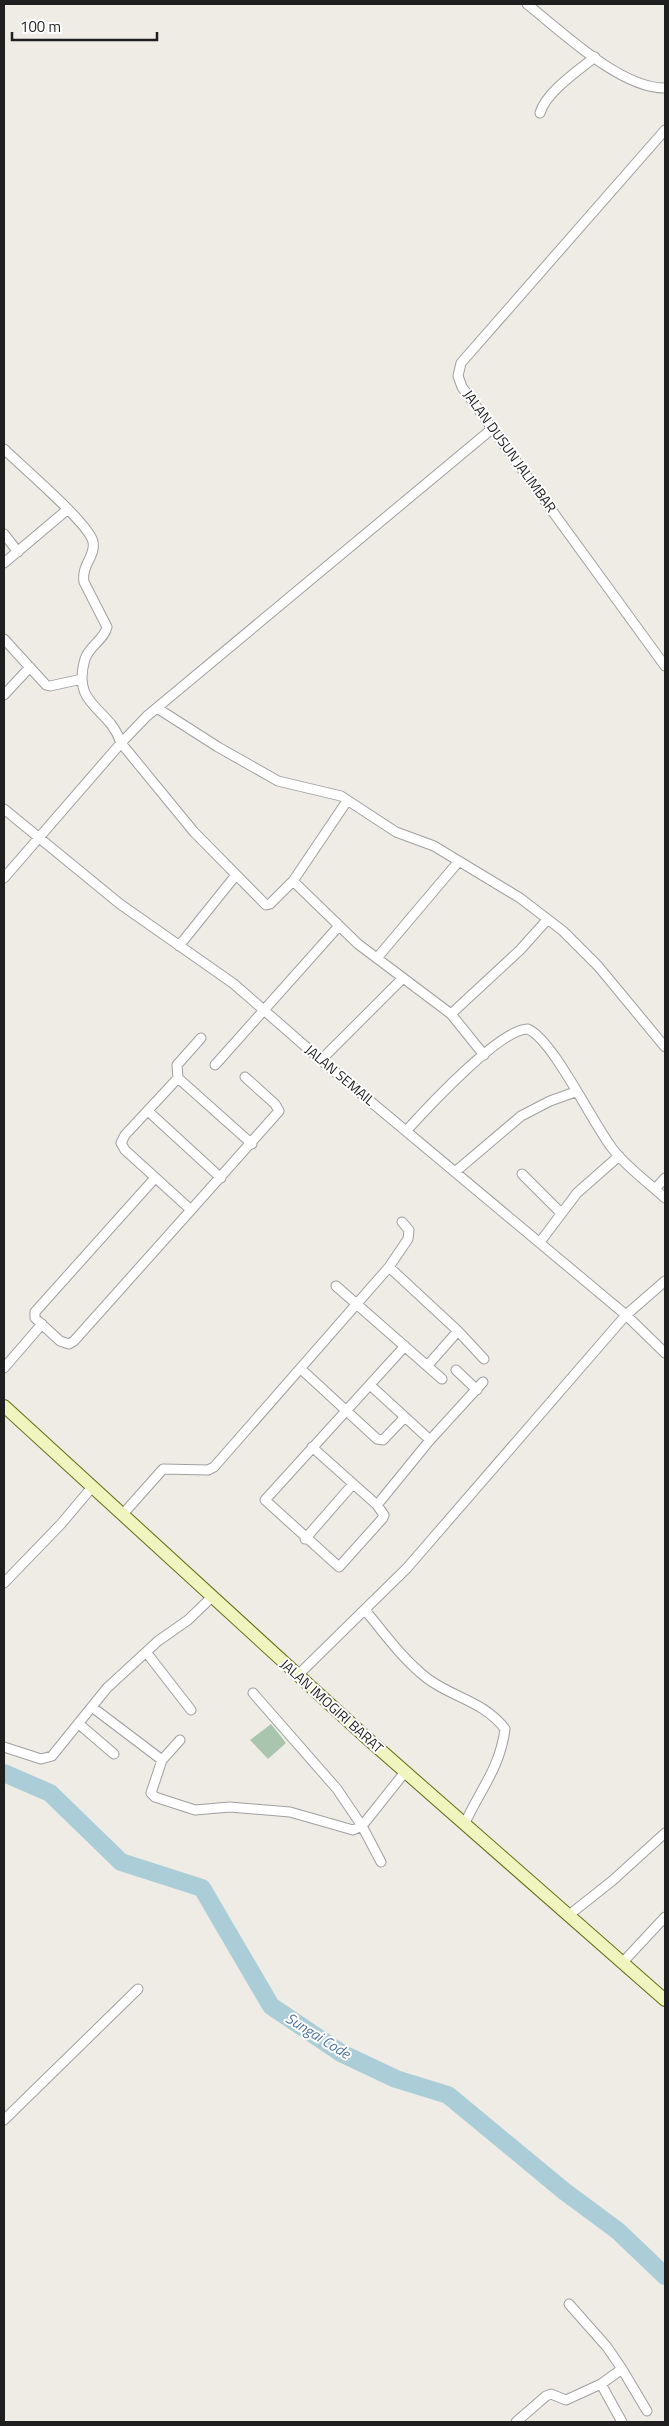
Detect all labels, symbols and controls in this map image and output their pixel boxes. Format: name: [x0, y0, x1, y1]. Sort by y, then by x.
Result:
scale bar: [12, 10, 158, 42]
text: 100 m: [20, 15, 61, 38]
street label: JALAN DUSUN JALIMBAR: [459, 385, 562, 516]
street label: JALAN SEMAIL: [301, 1039, 380, 1110]
street label: JALAN IMOGIRI BARAT: [276, 1654, 389, 1758]
water label: Sungai Code: [281, 2007, 356, 2065]

